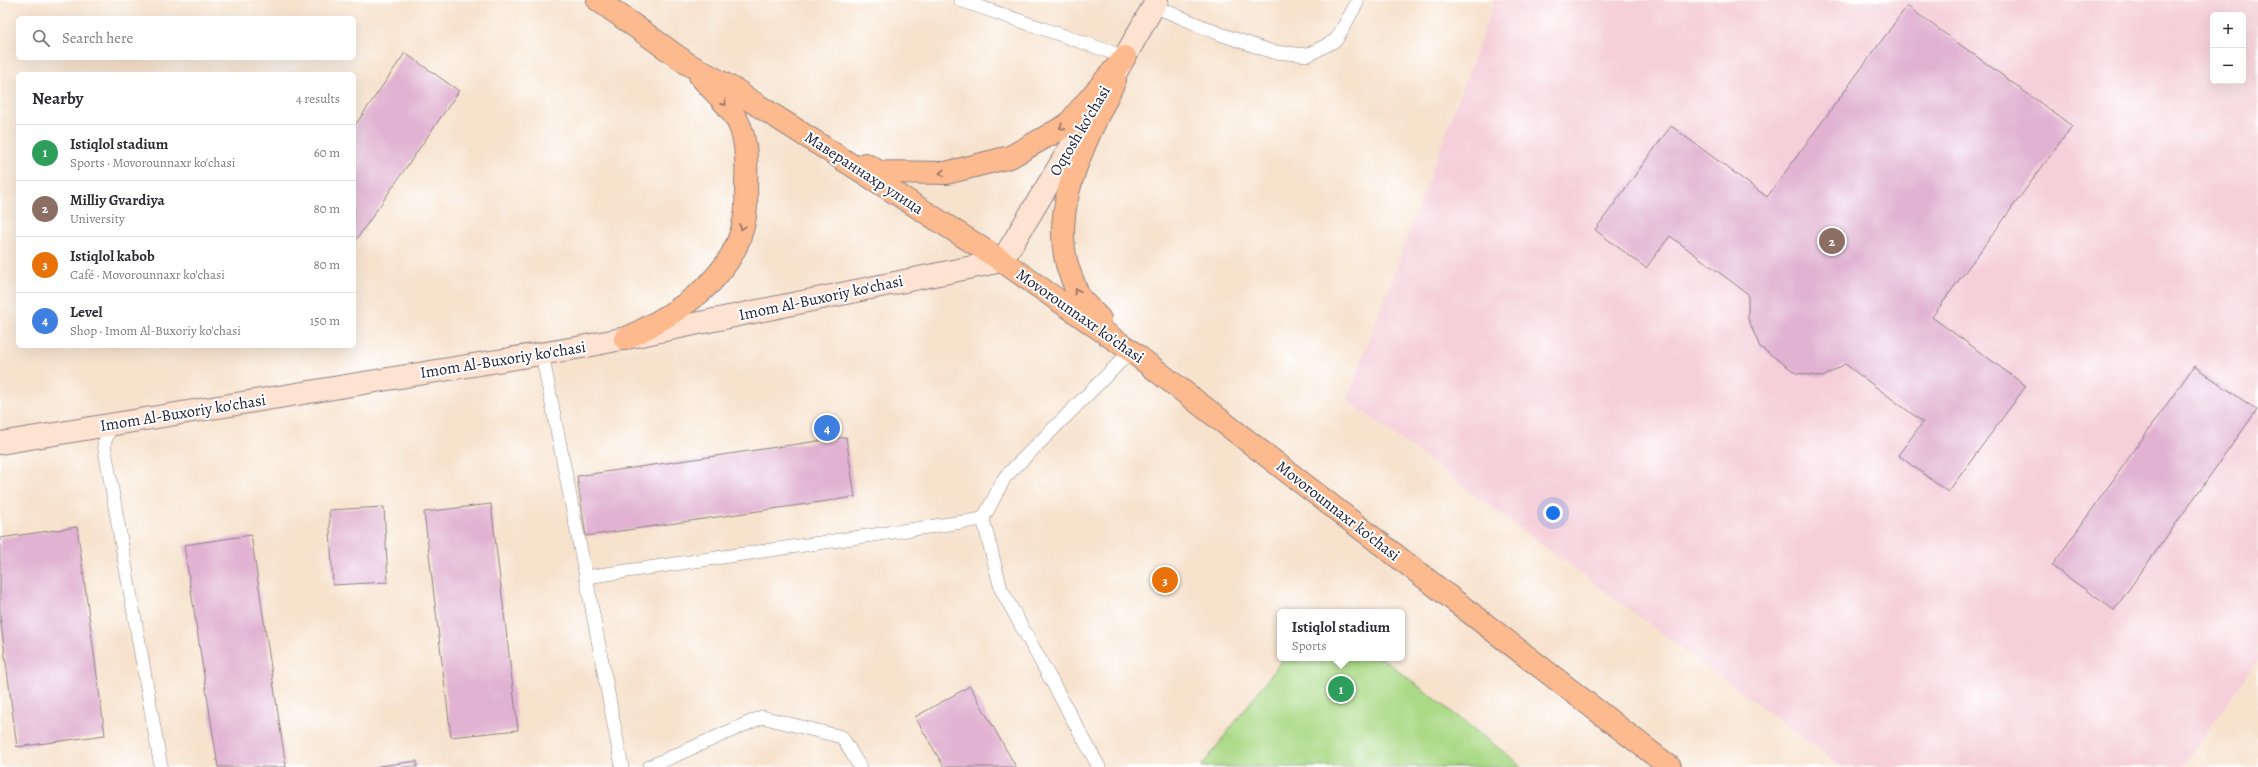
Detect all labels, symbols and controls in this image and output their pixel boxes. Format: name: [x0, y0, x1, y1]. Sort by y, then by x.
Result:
map controls: [2210, 12, 2246, 84]
button: +: [2210, 12, 2246, 48]
search box: [16, 16, 356, 60]
icon: search: [30, 27, 52, 49]
text: Search here: [62, 28, 133, 48]
button: −: [2210, 48, 2246, 84]
street label: Oqtosh ko'chasi: [1044, 82, 1116, 180]
text: Nearby: [32, 87, 83, 110]
text: 4 results: [296, 90, 340, 107]
one-way arrow: [719, 98, 726, 106]
one-way arrow: [1059, 123, 1066, 130]
street label: Мавераннахр улица: [800, 126, 928, 220]
text: Istiqlol stadium: [70, 134, 168, 154]
text: 1: [43, 144, 47, 161]
text: 60 m: [314, 144, 340, 161]
text: Sports · Movorounnaxr ko'chasi: [70, 154, 236, 171]
one-way arrow: [938, 169, 944, 177]
text: Milliy Gvardiya: [70, 190, 165, 210]
text: 2: [42, 200, 48, 217]
text: 80 m: [313, 200, 340, 217]
text: University: [70, 210, 125, 227]
one-way arrow: [738, 223, 747, 230]
pin: 2: [1819, 226, 1845, 256]
text: Istiqlol kabob: [70, 246, 155, 266]
text: 3: [42, 256, 48, 273]
text: 80 m: [313, 256, 340, 273]
street label: Movorounnaxr ko'chasi: [1012, 264, 1148, 368]
text: Café · Movorounnaxr ko'chasi: [70, 266, 225, 283]
street label: Imom Al-Buxoriy ko'chasi: [737, 270, 905, 326]
one-way arrow: [1074, 288, 1082, 295]
text: Level: [70, 302, 102, 322]
text: 4: [42, 312, 48, 329]
text: 150 m: [310, 312, 340, 329]
text: Shop · Imom Al-Buxoriy ko'chasi: [70, 322, 241, 339]
street label: Imom Al-Buxoriy ko'chasi: [419, 336, 587, 384]
street label: Imom Al-Buxoriy ko'chasi: [99, 389, 267, 437]
pin: 4: [814, 413, 840, 443]
street label: Movorounnaxr ko'chasi: [1272, 456, 1404, 566]
your location: [1543, 503, 1563, 523]
pin: 3: [1152, 565, 1178, 595]
popup: [1277, 609, 1405, 661]
text: Istiqlol stadium: [1292, 617, 1390, 637]
text: Sports: [1292, 637, 1327, 654]
pin: 1: [1328, 674, 1354, 704]

